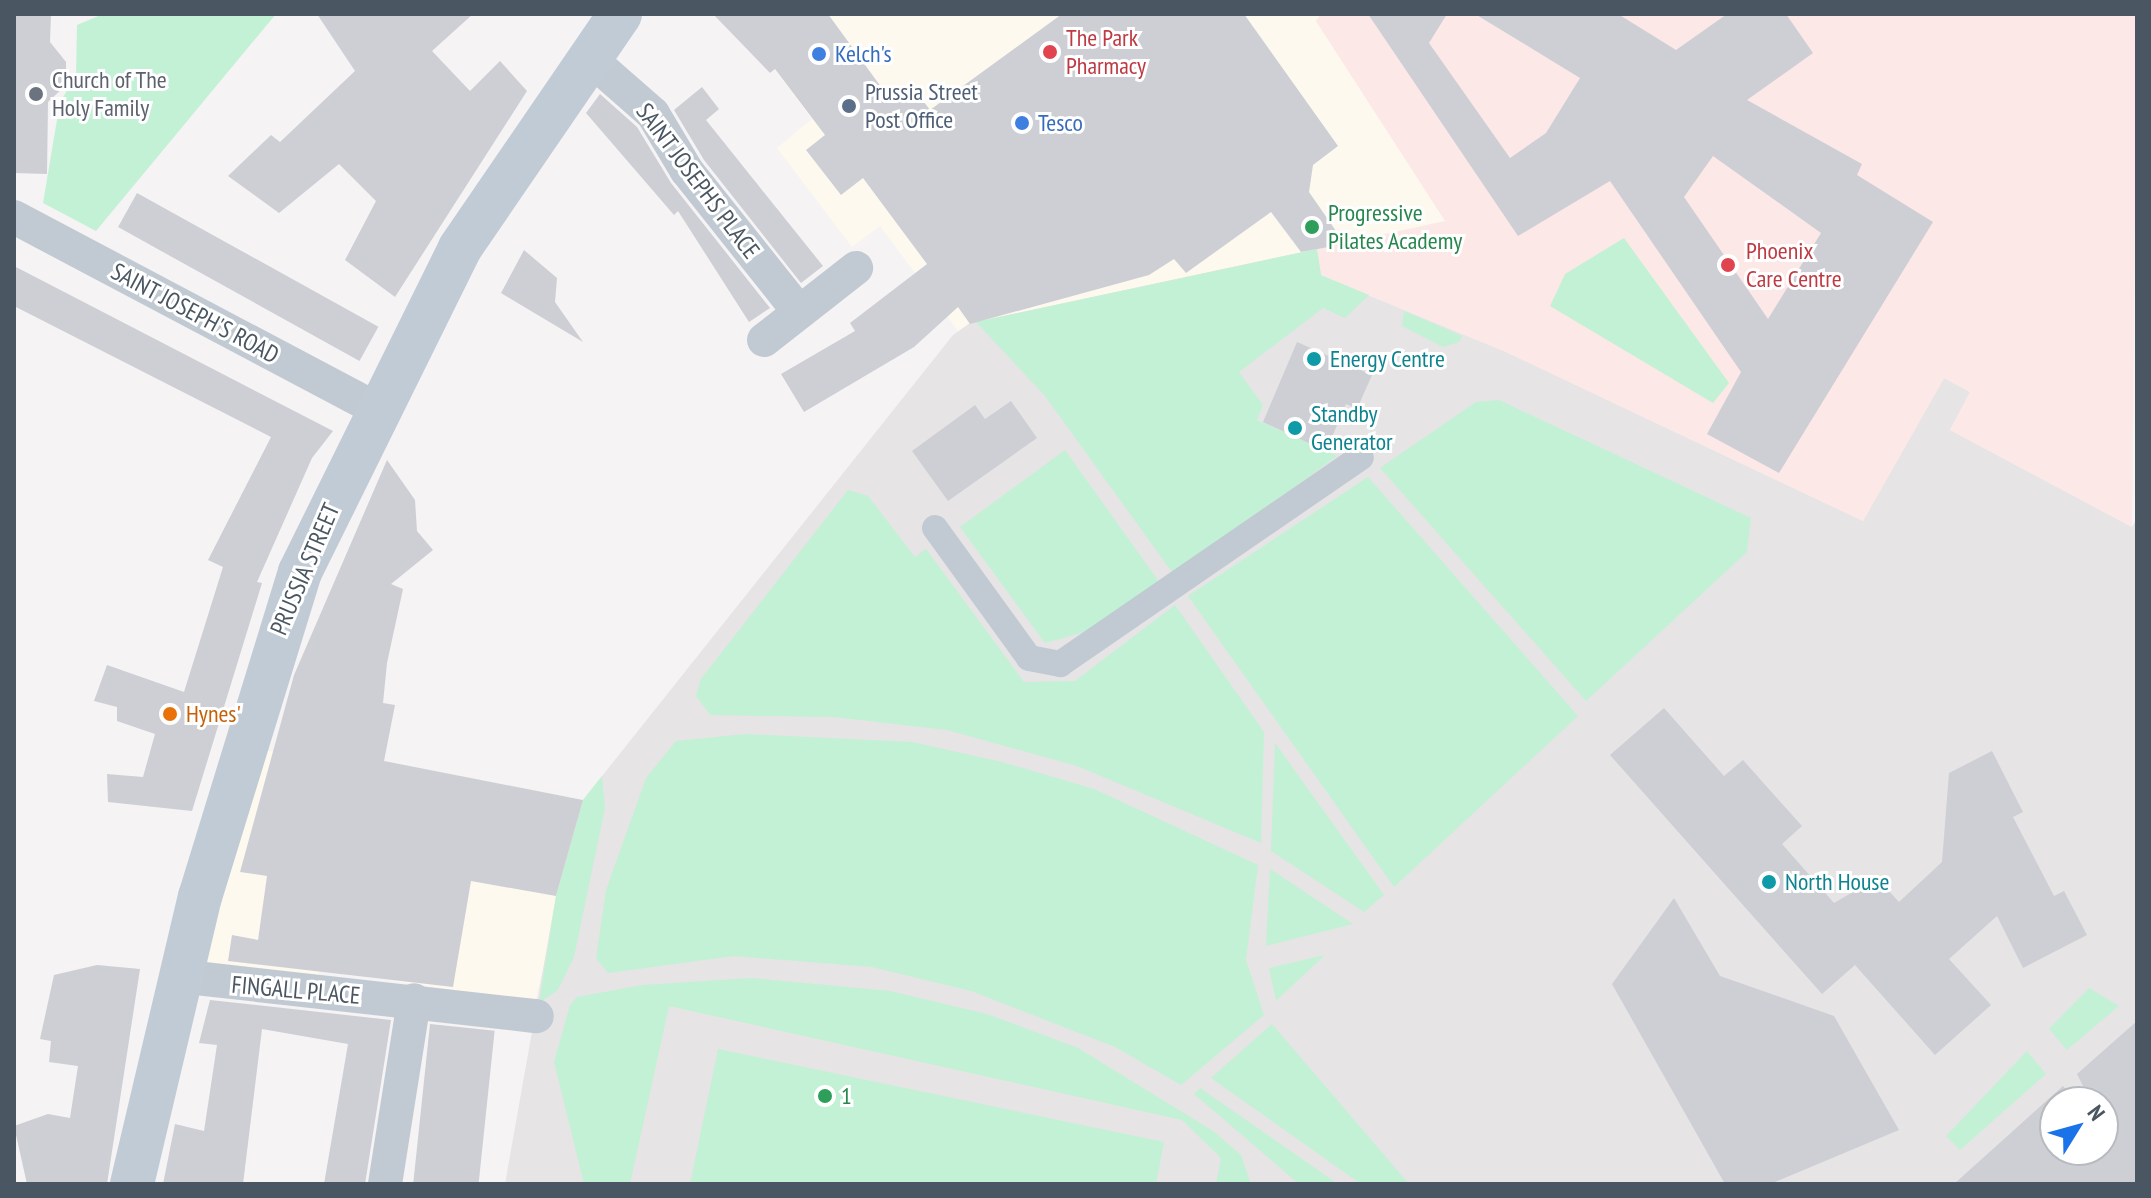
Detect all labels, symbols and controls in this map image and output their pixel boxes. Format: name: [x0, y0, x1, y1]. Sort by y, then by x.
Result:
place label: The Park Pharmacy: [1066, 24, 1146, 80]
place label: Kelch's: [835, 40, 892, 68]
marker: The Park Pharmacy: [1041, 43, 1059, 61]
marker: Kelch's: [810, 45, 828, 63]
place label: Church of The Holy Family: [52, 66, 167, 122]
place label: Prussia Street Post Office: [865, 78, 978, 134]
marker: Church of The Holy Family: [27, 85, 45, 103]
street label: SAINT JOSEPHS PLACE: [630, 97, 766, 265]
marker: Prussia Street Post Office: [840, 97, 858, 115]
place label: Tesco: [1038, 109, 1083, 137]
marker: Tesco: [1013, 114, 1031, 132]
place label: Progressive Pilates Academy: [1328, 199, 1463, 255]
marker: Progressive Pilates Academy: [1303, 218, 1321, 236]
place label: Phoenix Care Centre: [1746, 237, 1842, 293]
marker: Phoenix Care Centre: [1717, 254, 1739, 276]
street label: SAINT JOSEPH'S ROAD: [106, 257, 284, 369]
place label: Energy Centre: [1330, 345, 1446, 373]
marker: Energy Centre: [1305, 350, 1323, 368]
place label: Standby Generator: [1311, 400, 1393, 456]
marker: Standby Generator: [1286, 419, 1304, 437]
street label: PRUSSIA STREET: [264, 498, 346, 640]
place label: Hynes': [186, 700, 241, 728]
marker: Hynes': [161, 705, 179, 723]
place label: North House: [1785, 868, 1889, 896]
marker: North House: [1760, 873, 1778, 891]
street label: FINGALL PLACE: [230, 970, 362, 1010]
place label: 1: [841, 1082, 852, 1110]
north arrow: [2039, 1086, 2119, 1166]
marker: 1: [816, 1087, 834, 1105]
text: N: [2082, 1100, 2111, 1126]

